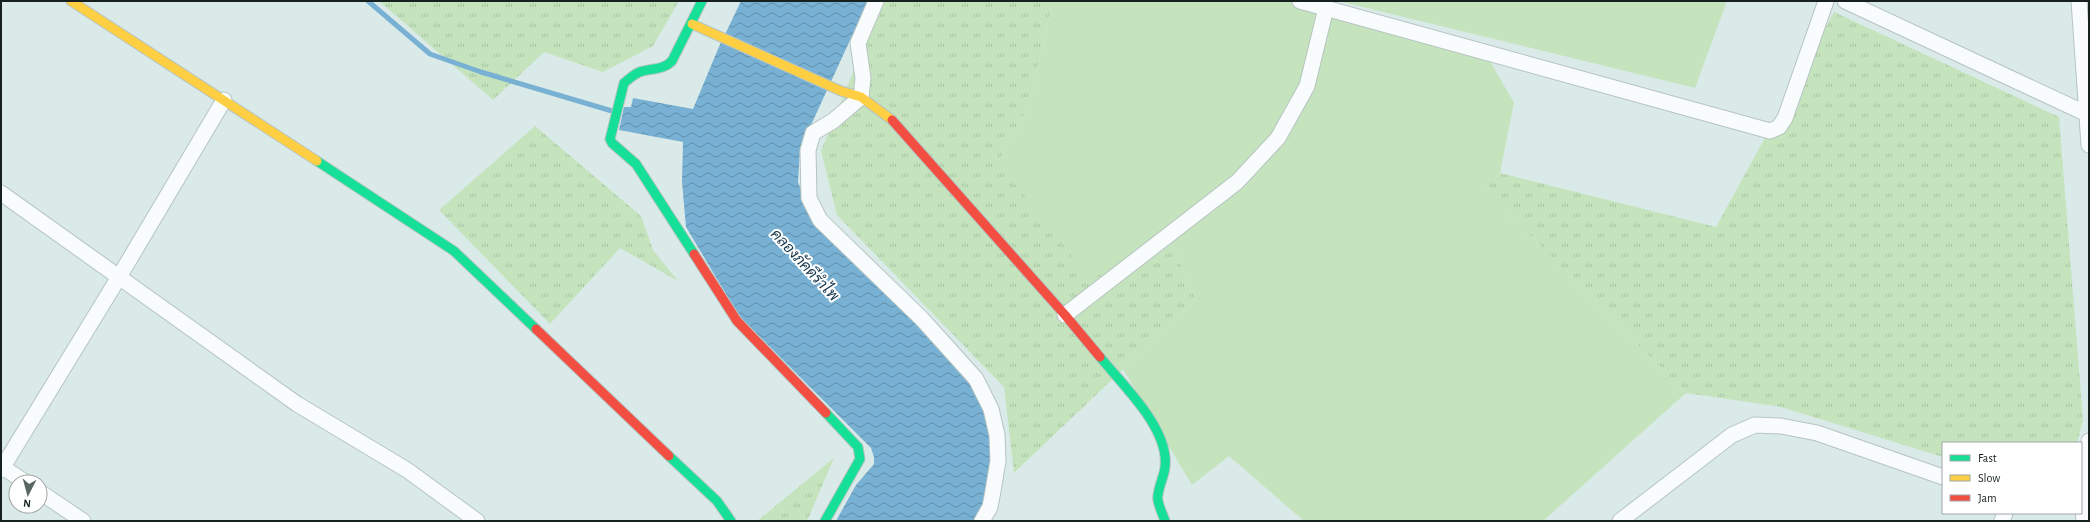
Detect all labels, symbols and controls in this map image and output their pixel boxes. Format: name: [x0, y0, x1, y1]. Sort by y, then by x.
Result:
water label: คลองภัคดีรำไพ: [768, 225, 844, 304]
legend: [1942, 442, 2082, 514]
text: Fast: [1978, 452, 1997, 464]
text: Slow: [1978, 472, 2000, 484]
north arrow: [8, 474, 48, 514]
text: Jam: [1978, 492, 1997, 504]
text: N: [23, 498, 31, 509]

